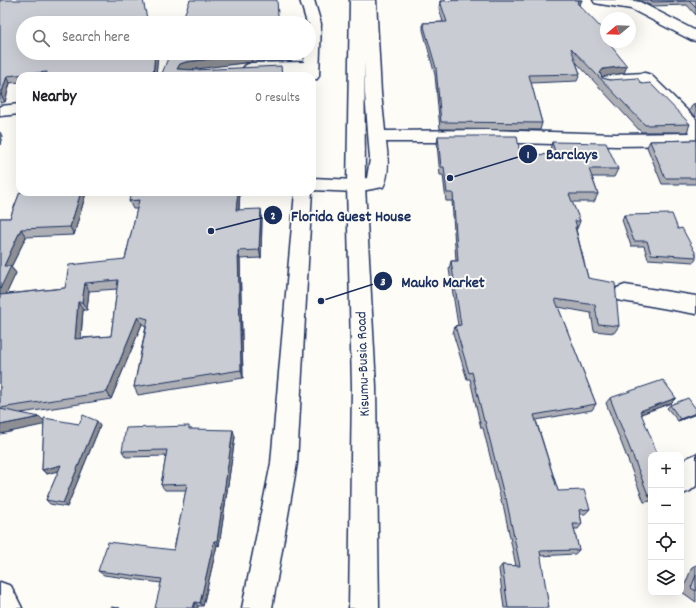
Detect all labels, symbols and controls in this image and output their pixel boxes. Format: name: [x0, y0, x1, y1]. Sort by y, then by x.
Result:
north arrow: [600, 12, 636, 48]
search box: [16, 16, 316, 60]
icon: search: [30, 27, 52, 49]
text: Search here: [62, 27, 130, 49]
text: Nearby: [32, 86, 76, 110]
text: 0 results: [255, 89, 300, 108]
callout: Barclays: [518, 140, 606, 168]
text: Barclays: [546, 144, 598, 167]
text: 1: [527, 147, 530, 164]
callout: Florida Guest House: [263, 201, 419, 229]
text: Florida Guest House: [291, 206, 411, 229]
text: 2: [270, 208, 276, 225]
callout: Mauko Market: [373, 267, 492, 295]
text: Mauko Market: [401, 272, 485, 295]
text: 3: [380, 274, 386, 291]
street label: Kisumu-Busia Road: [351, 311, 377, 417]
map controls: [648, 452, 684, 596]
button: +: [648, 452, 684, 488]
button: −: [648, 488, 684, 524]
button: locate: [648, 524, 684, 560]
button: layers: [648, 560, 684, 596]

